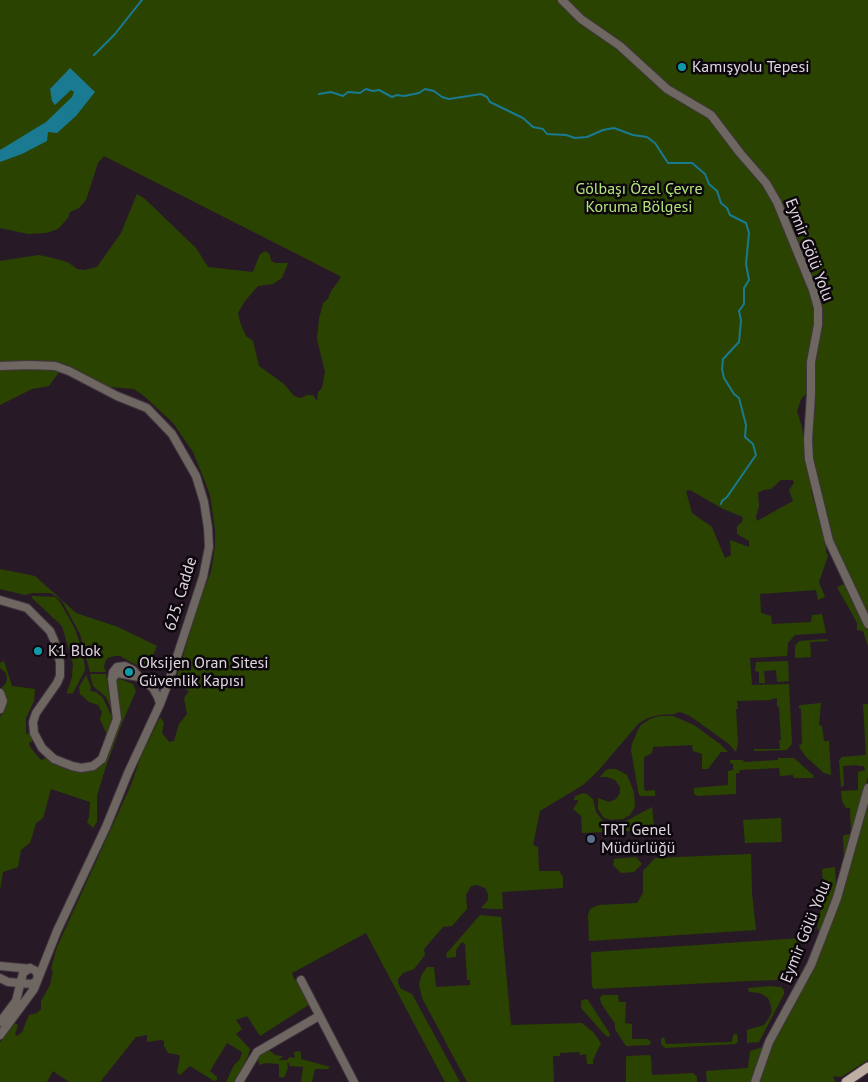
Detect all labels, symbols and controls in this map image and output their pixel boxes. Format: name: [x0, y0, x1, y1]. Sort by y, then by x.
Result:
place label: Kamışyolu Tepesi: [692, 57, 809, 77]
marker: Kamışyolu Tepesi: [676, 61, 688, 73]
park label: Gölbaşı Özel Çevre Koruma Bölgesi: [575, 179, 703, 217]
street label: Eymir Gölü Yolu: [781, 196, 837, 304]
street label: 625. Cadde: [161, 555, 201, 633]
place label: K1 Blok: [48, 641, 101, 661]
marker: K1 Blok: [32, 645, 44, 657]
place label: Oksijen Oran Sitesi Güvenlik Kapısı: [139, 653, 269, 691]
marker: Oksijen Oran Sitesi Güvenlik Kapısı: [123, 666, 135, 678]
place label: TRT Genel Müdürlüğü: [601, 820, 675, 858]
marker: TRT Genel Müdürlüğü: [585, 833, 597, 845]
street label: Eymir Gölü Yolu: [777, 878, 835, 986]

